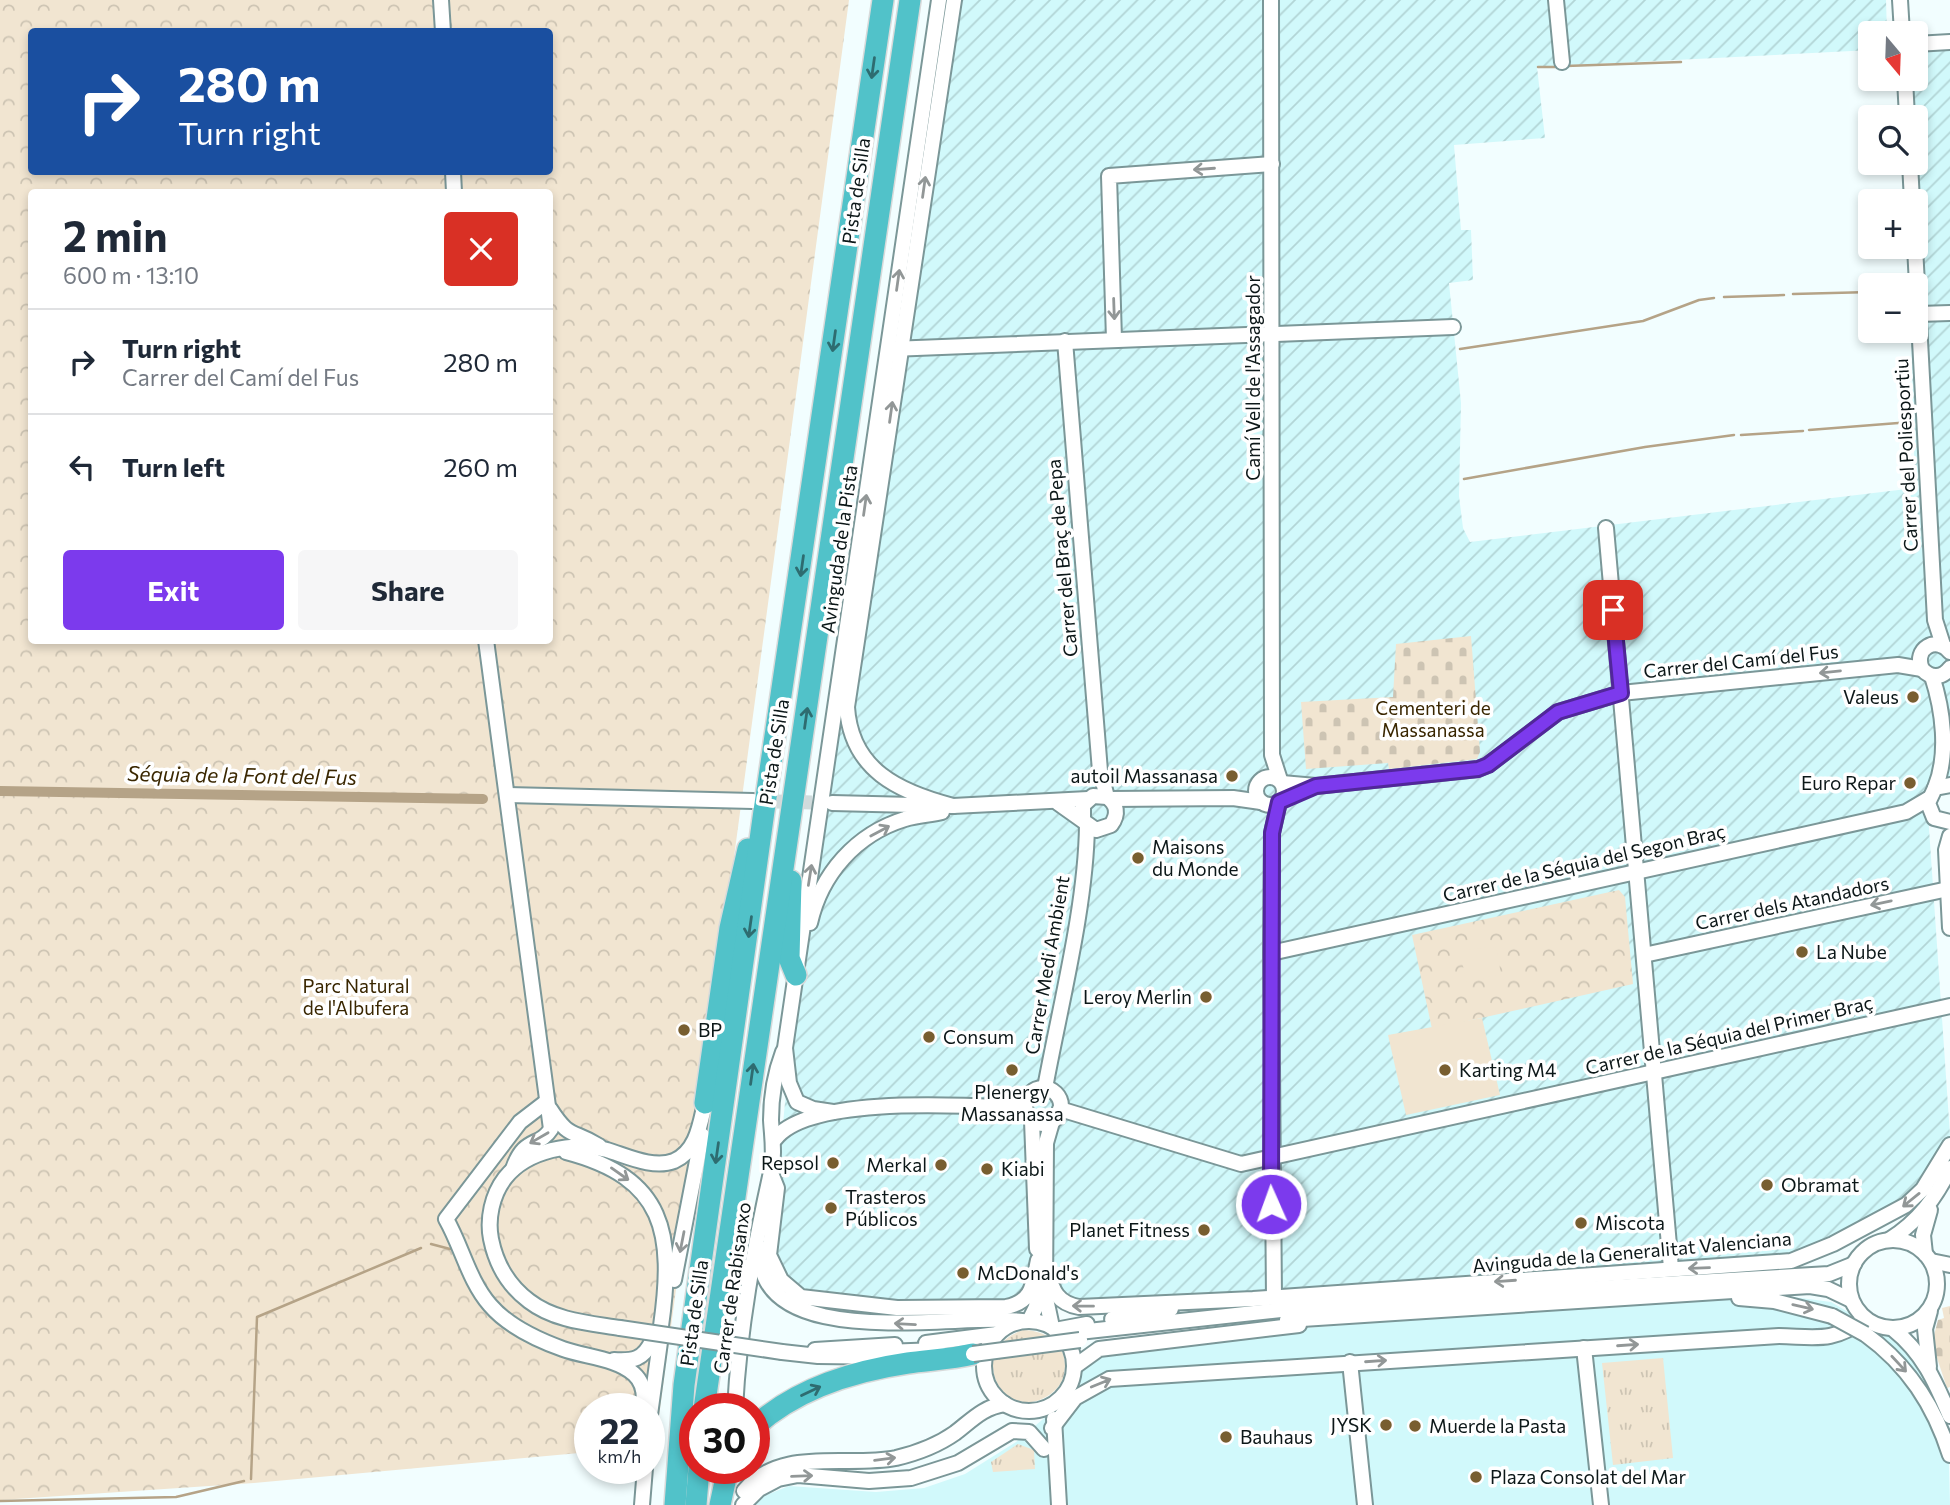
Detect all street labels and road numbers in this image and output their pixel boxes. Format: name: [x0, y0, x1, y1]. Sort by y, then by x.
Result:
street label: Pista de Silla: [837, 136, 874, 246]
street label: Camí Vell de l'Assagador: [1241, 275, 1264, 481]
street label: Carrer del Poliesportiu: [1889, 358, 1922, 552]
street label: Carrer del Braç de Pepa: [1041, 458, 1082, 658]
street label: Avinguda de la Pista: [815, 463, 862, 634]
street label: Carrer del Camí del Fus: [1642, 639, 1840, 682]
street label: Pista de Silla: [754, 697, 793, 807]
street label: Carrer de la Séquia del Segon Braç: [1440, 819, 1727, 906]
street label: Carrer dels Atandadors: [1693, 871, 1891, 934]
street label: Carrer Medi Ambient: [1019, 873, 1074, 1056]
street label: Carrer de la Séquia del Primer Braç: [1583, 990, 1875, 1079]
street label: Carrer de Rabisanxo: [708, 1201, 755, 1375]
street label: Avinguda de la Generalitat Valenciana: [1471, 1226, 1792, 1277]
street label: Pista de Silla: [675, 1258, 712, 1368]

